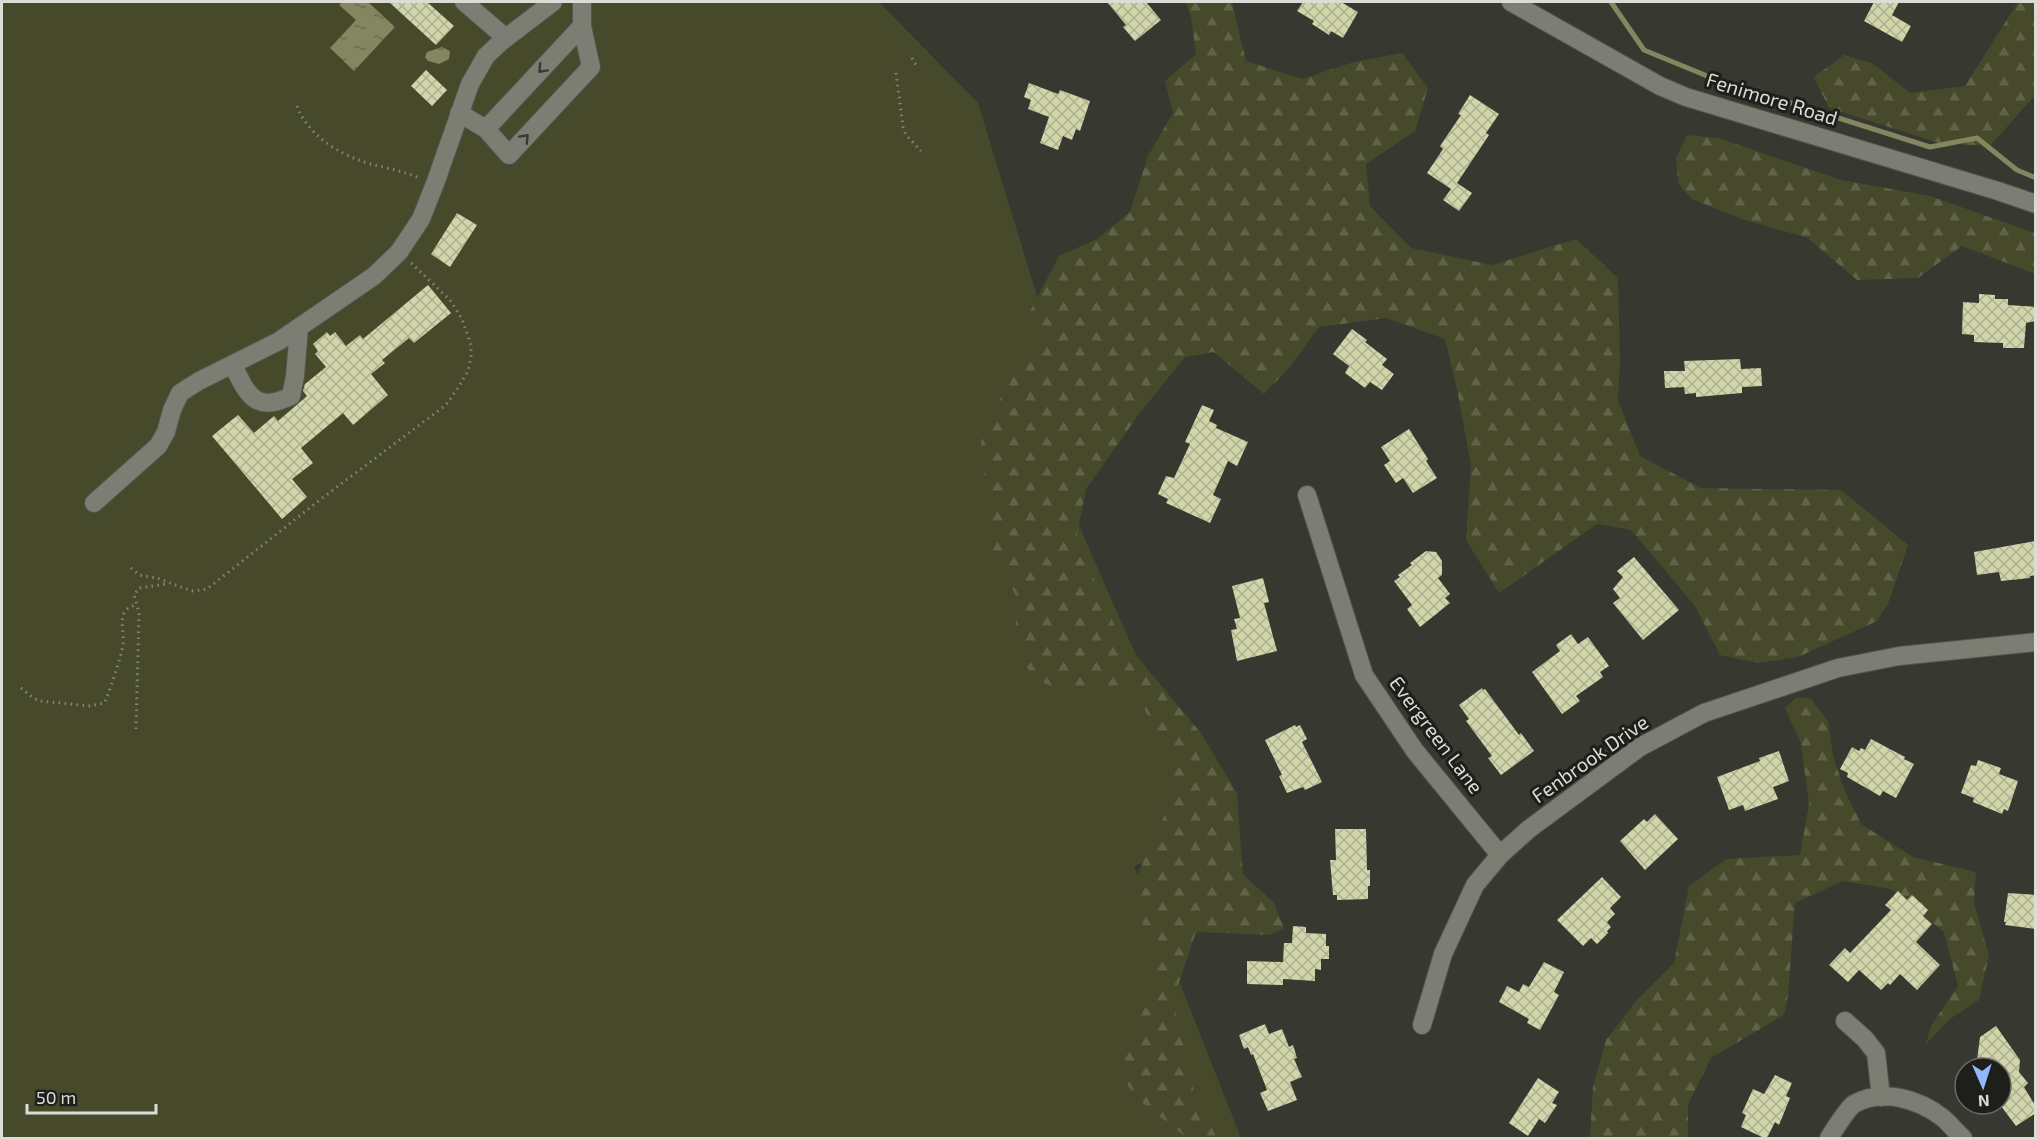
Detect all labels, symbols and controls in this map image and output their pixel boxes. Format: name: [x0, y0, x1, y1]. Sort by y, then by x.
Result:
one-way arrow: [539, 61, 550, 72]
street label: Fenimore Road: [1704, 67, 1841, 129]
one-way arrow: [518, 134, 529, 144]
street label: Evergreen Lane: [1385, 671, 1489, 798]
street label: Fenbrook Drive: [1527, 709, 1652, 807]
north arrow: [1953, 1056, 2013, 1116]
scale bar: [27, 1077, 156, 1115]
text: 50 m: [36, 1086, 76, 1108]
text: N: [1978, 1092, 1990, 1111]

